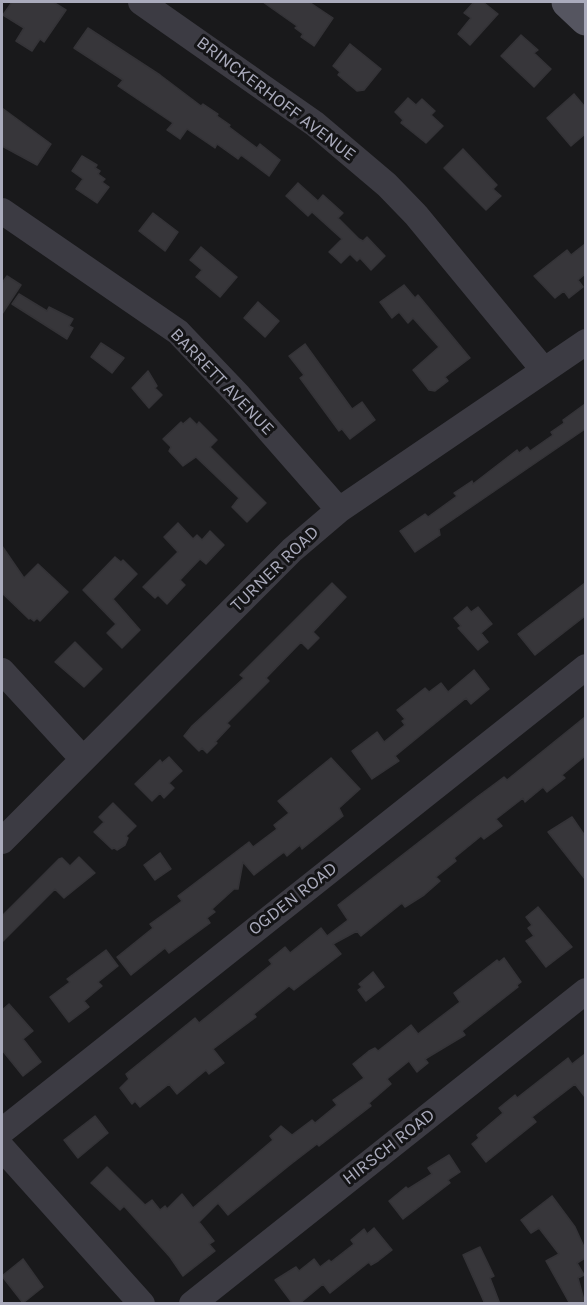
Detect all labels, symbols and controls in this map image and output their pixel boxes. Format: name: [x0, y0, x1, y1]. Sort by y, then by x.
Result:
street label: BRINCKERHOFF AVENUE: [192, 32, 360, 166]
street label: BARRETT AVENUE: [166, 324, 278, 440]
street label: TURNER ROAD: [226, 522, 324, 616]
street label: OGDEN ROAD: [244, 858, 342, 940]
street label: HIRSCH ROAD: [339, 1104, 439, 1190]

